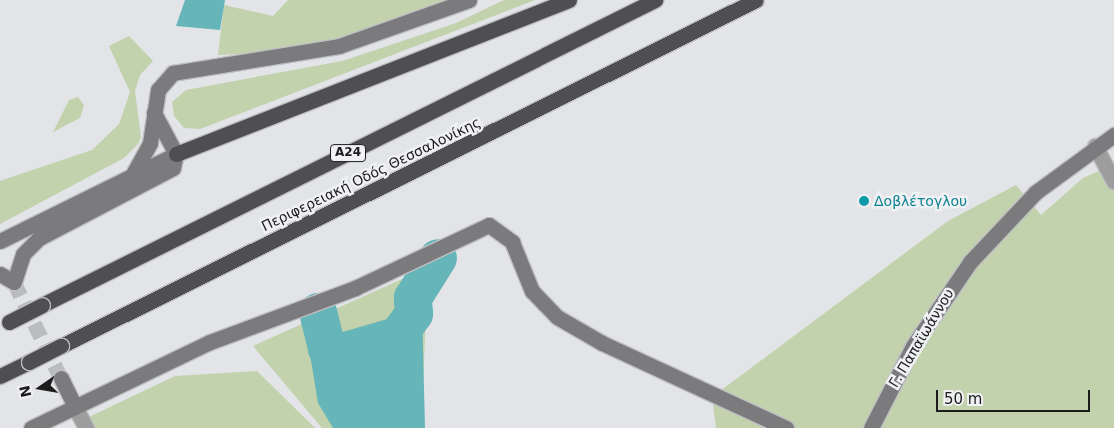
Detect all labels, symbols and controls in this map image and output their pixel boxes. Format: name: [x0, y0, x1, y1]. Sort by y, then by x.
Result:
street label: Περιφερειακή Οδός Θεσσαλονίκης: [259, 113, 483, 235]
road number: Α24: [329, 144, 367, 162]
place label: Δοβλέτογλου: [874, 193, 967, 209]
marker: Δοβλέτογλου: [858, 195, 870, 207]
street label: Γ. Παπαϊωάννου: [885, 286, 957, 390]
north arrow: [15, 363, 65, 413]
scale bar: [939, 380, 1093, 412]
text: N: [16, 384, 34, 399]
text: 50 m: [944, 390, 982, 408]

